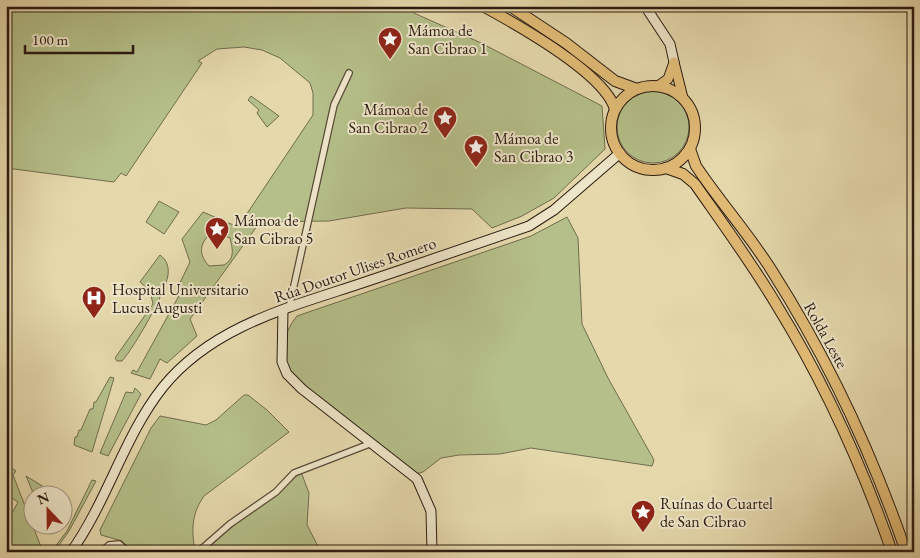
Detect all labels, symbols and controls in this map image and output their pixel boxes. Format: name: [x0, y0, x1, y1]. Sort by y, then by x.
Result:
place label: Mámoa de San Cibrao 1: [408, 20, 488, 59]
scale bar: [25, 22, 132, 54]
place icon: Mámoa de San Cibrao 1: [377, 26, 403, 60]
text: 100 m: [32, 30, 69, 49]
place label: Mámoa de San Cibrao 2: [348, 99, 428, 138]
place icon: Mámoa de San Cibrao 2: [432, 105, 458, 139]
place label: Mámoa de San Cibrao 3: [494, 128, 574, 167]
place icon: Mámoa de San Cibrao 3: [463, 134, 489, 168]
place label: Mámoa de San Cibrao 5: [234, 210, 314, 249]
place icon: Mámoa de San Cibrao 5: [204, 216, 230, 250]
street label: Rúa Doutor Ulises Romero: [271, 232, 439, 308]
place label: Hospital Universitario Lucus Augusti: [112, 279, 249, 318]
hospital icon: Hospital Universitario Lucus Augusti: [81, 285, 107, 319]
street label: Rolda Leste: [799, 298, 853, 372]
north arrow: [22, 486, 72, 536]
text: N: [35, 487, 52, 508]
place label: Ruínas do Cuartel de San Cibrao: [660, 493, 773, 532]
place icon: Ruínas do Cuartel de San Cibrao: [630, 499, 656, 533]

